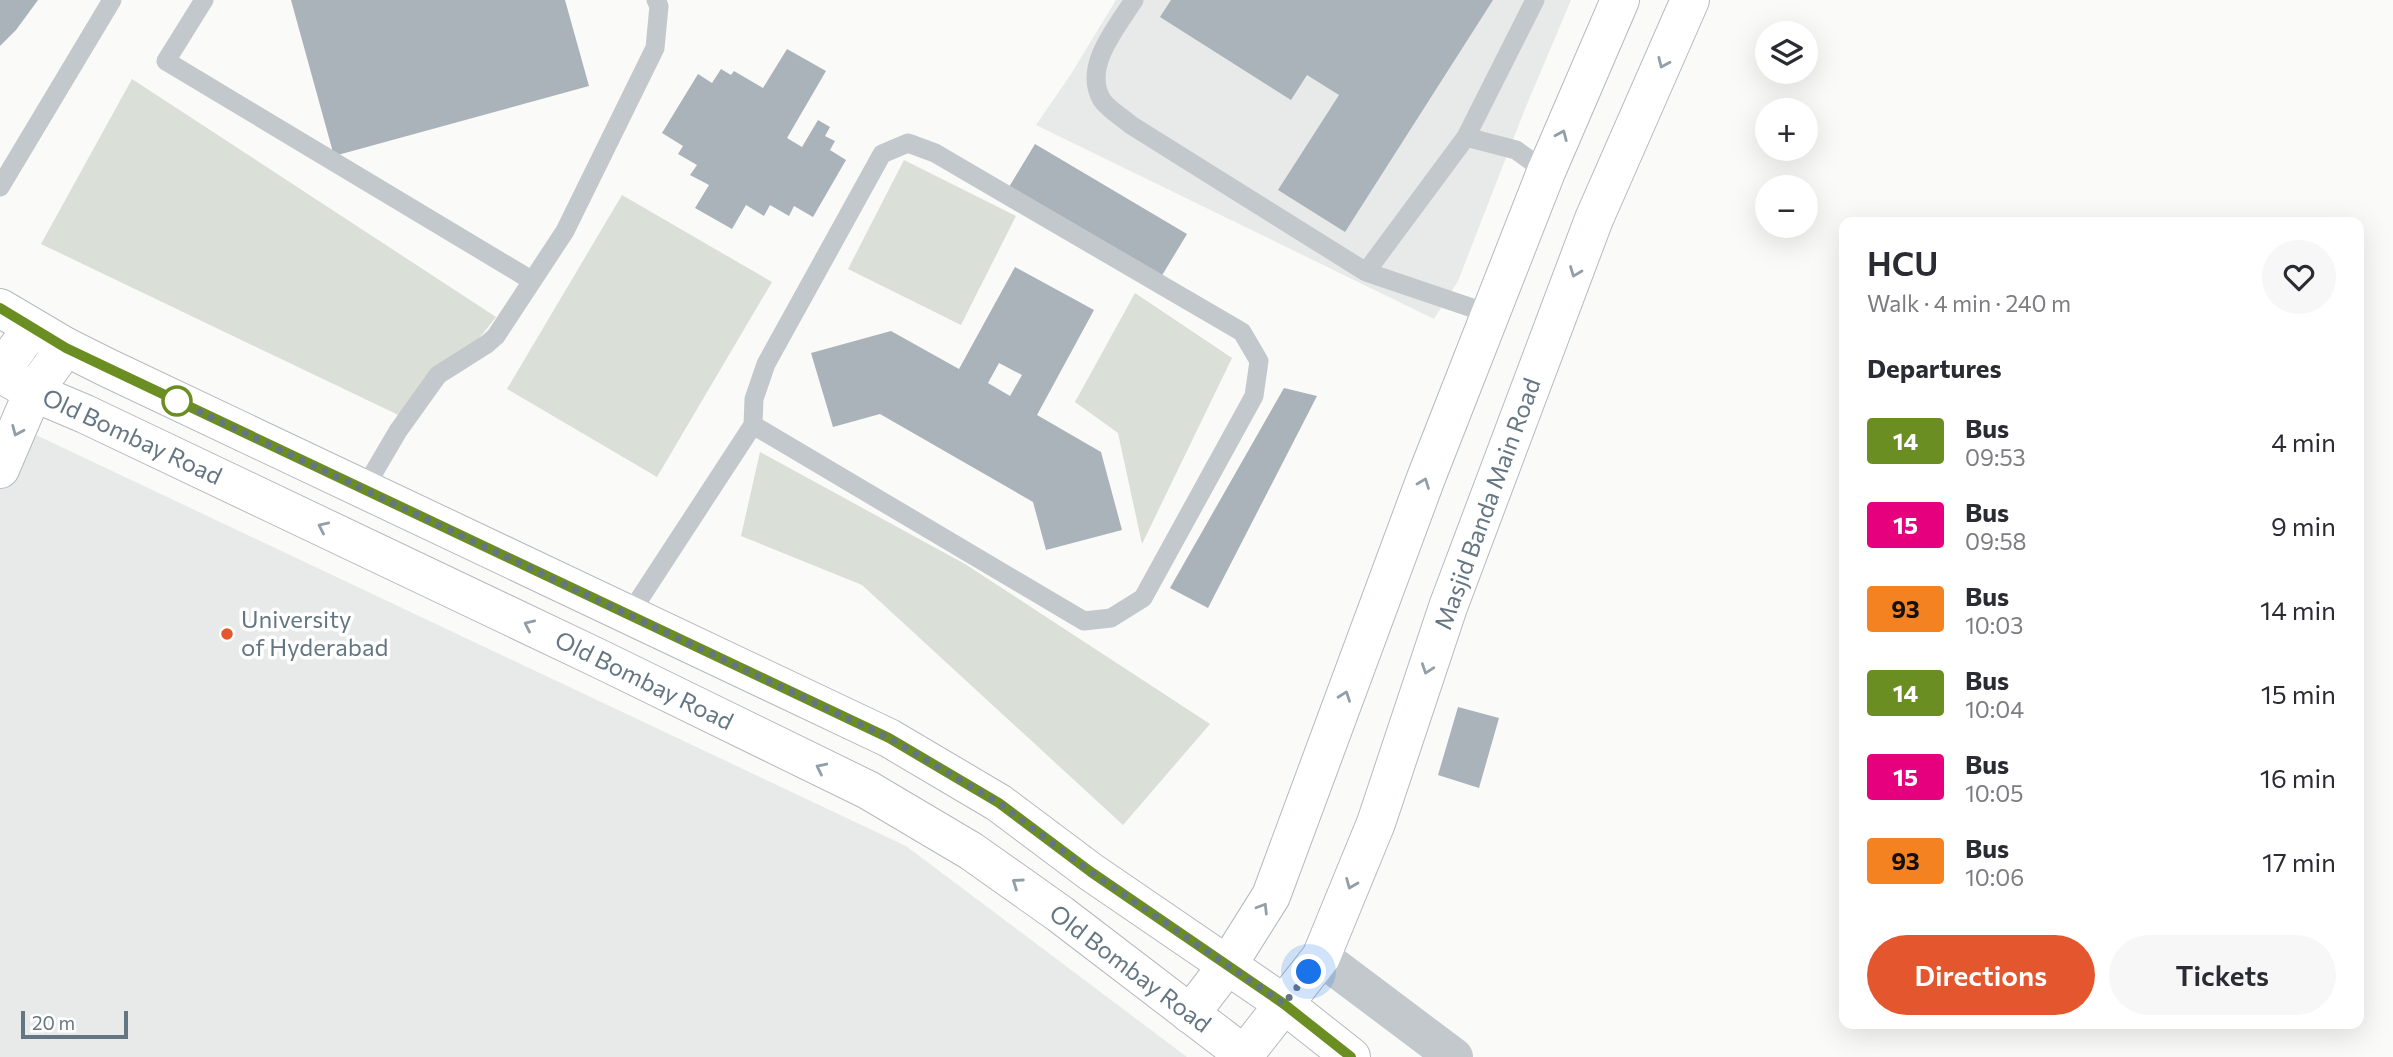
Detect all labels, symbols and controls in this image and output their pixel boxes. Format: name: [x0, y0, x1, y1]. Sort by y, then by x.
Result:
map controls: [1755, 21, 1818, 238]
button: layers: [1755, 21, 1818, 84]
one-way arrow: [1657, 55, 1671, 68]
button: +: [1755, 98, 1818, 161]
one-way arrow: [1554, 130, 1568, 142]
button: −: [1755, 175, 1818, 238]
button: heart: [2262, 240, 2336, 314]
text: HCU: [1867, 242, 1938, 283]
one-way arrow: [1569, 266, 1583, 278]
text: Walk · 4 min · 240 m: [1867, 289, 2071, 317]
text: Departures: [1867, 352, 2002, 383]
street label: Masjid Banda Main Road: [1428, 374, 1546, 633]
street label: Old Bombay Road: [38, 381, 227, 490]
unlabelled marker: [162, 386, 192, 416]
text: Bus: [1965, 412, 2009, 443]
one-way arrow: [11, 424, 25, 436]
text: 14: [1893, 426, 1918, 455]
text: 4 min: [2271, 426, 2336, 457]
text: 09:53: [1965, 443, 2026, 471]
one-way arrow: [1416, 477, 1430, 489]
text: Bus: [1965, 496, 2009, 527]
text: 15: [1893, 510, 1918, 539]
text: 9 min: [2271, 510, 2336, 541]
one-way arrow: [318, 522, 330, 536]
text: 09:58: [1965, 527, 2027, 555]
text: Bus: [1965, 580, 2009, 611]
text: 93: [1891, 594, 1920, 623]
text: 14 min: [2260, 594, 2336, 625]
place label: University of Hyderabad: [241, 604, 388, 661]
text: 10:03: [1965, 611, 2023, 639]
one-way arrow: [523, 619, 536, 633]
street label: Old Bombay Road: [551, 624, 738, 735]
marker: University of Hyderabad: [219, 626, 235, 642]
one-way arrow: [1421, 663, 1435, 675]
text: Bus: [1965, 664, 2009, 695]
text: 14: [1893, 678, 1918, 707]
text: 15 min: [2261, 678, 2336, 709]
one-way arrow: [1337, 691, 1351, 703]
text: 10:04: [1965, 695, 2024, 723]
text: Bus: [1965, 748, 2009, 779]
one-way arrow: [816, 762, 828, 776]
text: 15: [1893, 762, 1918, 791]
text: 16 min: [2260, 762, 2336, 793]
text: 10:05: [1965, 779, 2024, 807]
text: Bus: [1965, 832, 2009, 863]
text: 93: [1891, 846, 1920, 875]
text: 17 min: [2262, 846, 2336, 877]
text: 10:06: [1965, 863, 2024, 891]
one-way arrow: [1346, 877, 1360, 889]
one-way arrow: [1012, 879, 1025, 891]
street label: Old Bombay Road: [1045, 898, 1217, 1038]
one-way arrow: [1255, 903, 1268, 916]
button: Directions: [1867, 935, 2095, 1015]
button: Tickets: [2109, 935, 2336, 1015]
your location: [1291, 954, 1326, 989]
scale bar: [21, 1008, 128, 1040]
text: 20 m: [32, 1011, 75, 1034]

